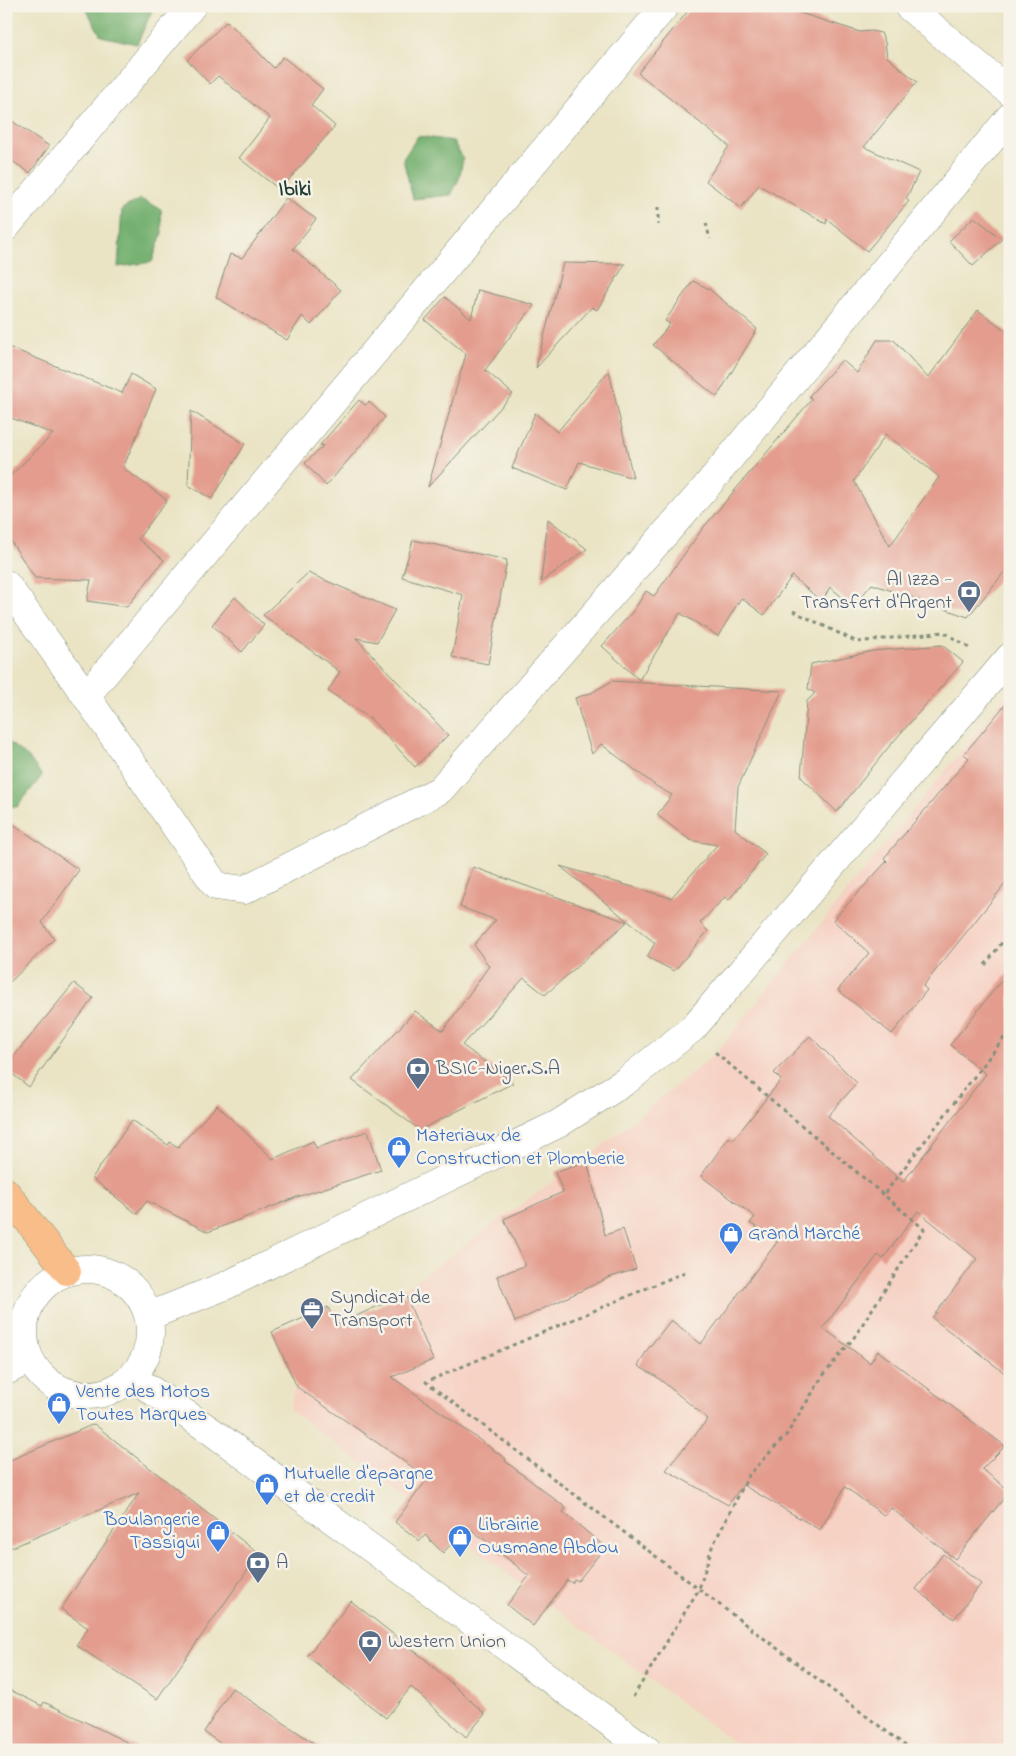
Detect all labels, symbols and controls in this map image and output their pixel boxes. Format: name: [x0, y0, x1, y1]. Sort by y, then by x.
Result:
district label: Ibiki: [279, 175, 312, 205]
place label: Al Izza - Transfert d'Argent: [801, 566, 952, 619]
bank icon: Al Izza - Transfert d'Argent: [956, 579, 982, 613]
place label: BSIC-Niger.S.A: [435, 1055, 560, 1085]
bank icon: BSIC-Niger.S.A: [405, 1056, 431, 1090]
place label: Materiaux de Construction et Plomberie: [416, 1122, 625, 1174]
shop icon: Materiaux de Construction et Plomberie: [386, 1135, 412, 1169]
place label: Grand Marché: [748, 1220, 860, 1249]
shop icon: Grand Marché: [718, 1221, 744, 1255]
place label: Syndicat de Transport: [330, 1284, 430, 1336]
office icon: Syndicat de Transport: [299, 1296, 325, 1330]
place label: Vente des Motos Toutes Marques: [75, 1378, 210, 1430]
shop icon: Vente des Motos Toutes Marques: [46, 1391, 72, 1425]
place label: Mutuelle d'epargne et de credit: [284, 1460, 433, 1512]
shop icon: Mutuelle d'epargne et de credit: [254, 1472, 280, 1506]
place label: Boulangerie Tassigui: [103, 1506, 200, 1559]
place label: Librairie Ousmane Abdou: [478, 1511, 619, 1563]
shop icon: Boulangerie Tassigui: [205, 1519, 231, 1553]
shop icon: Librairie Ousmane Abdou: [447, 1524, 473, 1558]
place label: A: [276, 1549, 288, 1578]
bank icon: A: [245, 1550, 271, 1584]
place label: Western Union: [388, 1628, 506, 1657]
bank icon: Western Union: [357, 1629, 383, 1663]

